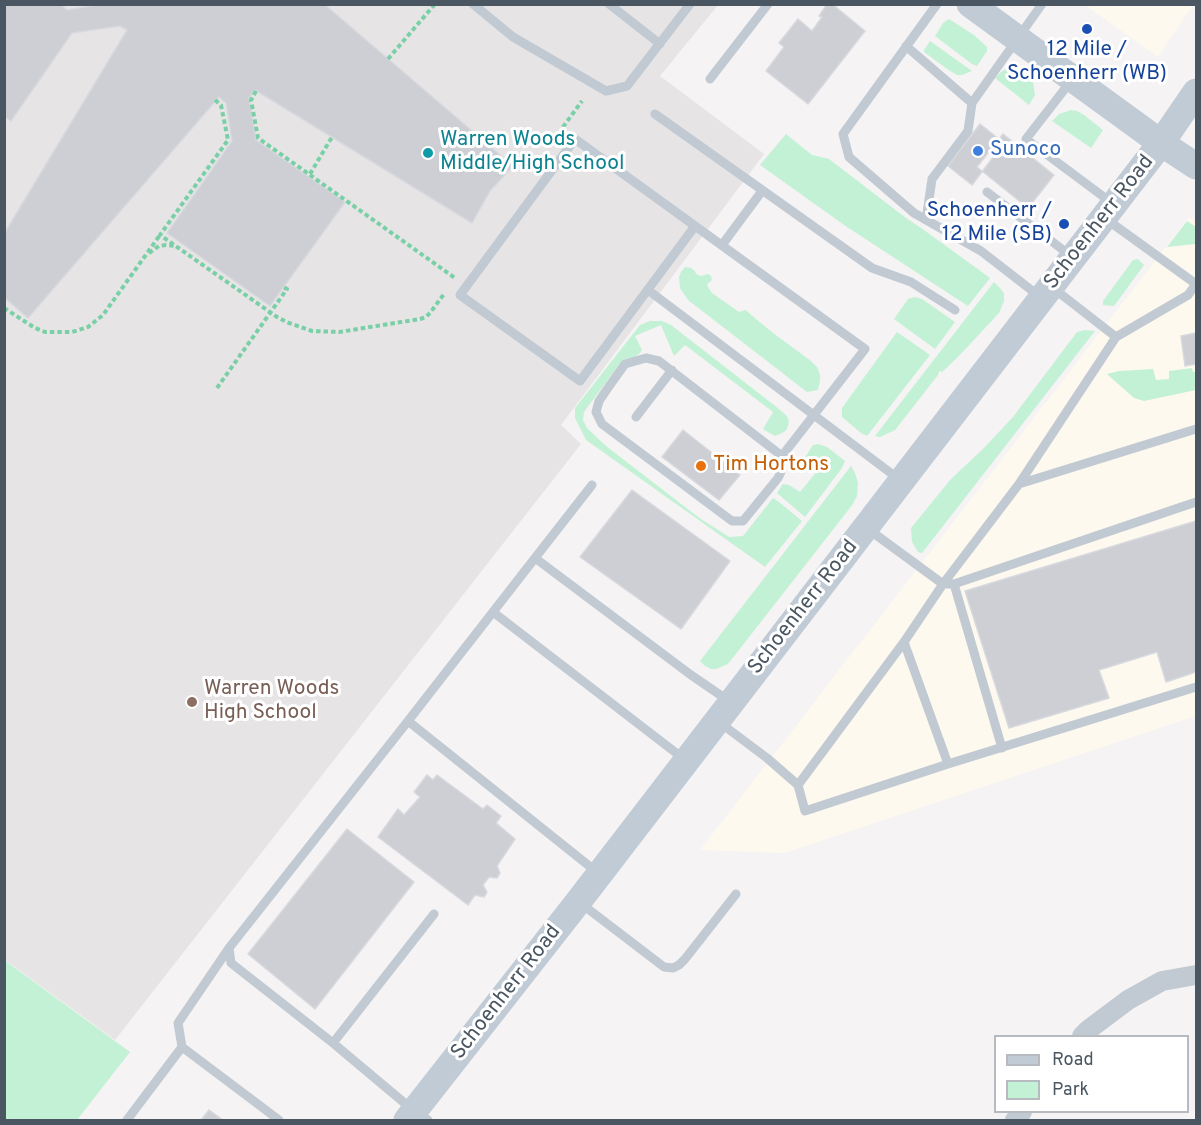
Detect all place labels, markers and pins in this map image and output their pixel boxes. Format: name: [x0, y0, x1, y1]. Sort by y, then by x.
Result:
marker: 12 Mile / Schoenherr (WB): [1080, 22, 1094, 36]
place label: 12 Mile / Schoenherr (WB): [1007, 38, 1167, 88]
place label: Warren Woods Middle/High School: [440, 128, 624, 178]
place label: Sunoco: [990, 138, 1061, 164]
marker: Sunoco: [971, 144, 985, 158]
marker: Warren Woods Middle/High School: [421, 146, 435, 160]
place label: Schoenherr / 12 Mile (SB): [927, 199, 1052, 249]
marker: Schoenherr / 12 Mile (SB): [1057, 217, 1071, 231]
place label: Tim Hortons: [713, 453, 829, 479]
marker: Tim Hortons: [694, 459, 708, 473]
place label: Warren Woods High School: [204, 677, 339, 727]
marker: Warren Woods High School: [185, 695, 199, 709]

